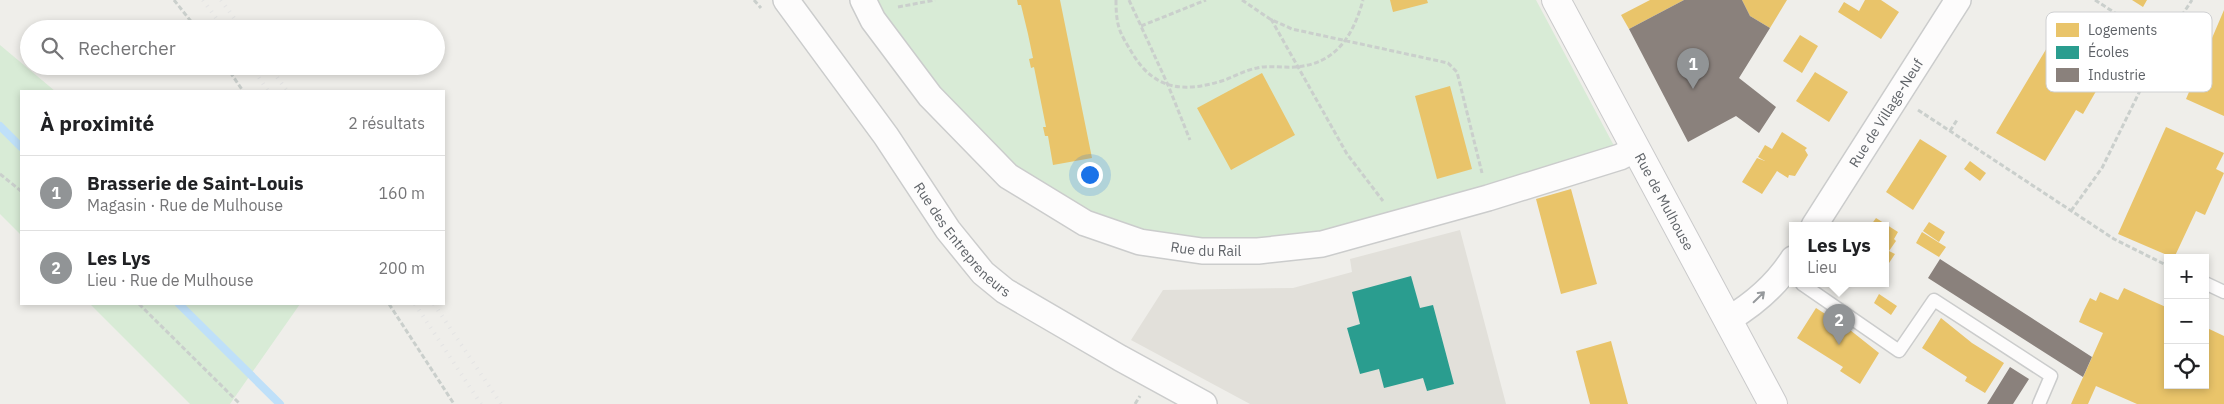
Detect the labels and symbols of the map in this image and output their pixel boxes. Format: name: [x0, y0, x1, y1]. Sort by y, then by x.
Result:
legend: [2046, 12, 2212, 92]
text: Logements: [2088, 21, 2157, 39]
text: Écoles: [2088, 42, 2129, 61]
pin: 1: [1677, 48, 1709, 89]
street label: Rue de Village-Neuf: [1845, 55, 1927, 171]
text: Industrie: [2088, 66, 2146, 84]
street label: Rue de Mulhouse: [1631, 150, 1698, 254]
your location: [1077, 162, 1103, 188]
street label: Rue des Entrepreneurs: [910, 179, 1014, 301]
street label: Rue du Rail: [1169, 238, 1242, 260]
one-way arrow: [1752, 291, 1765, 303]
pin: 2: [1823, 304, 1855, 345]

